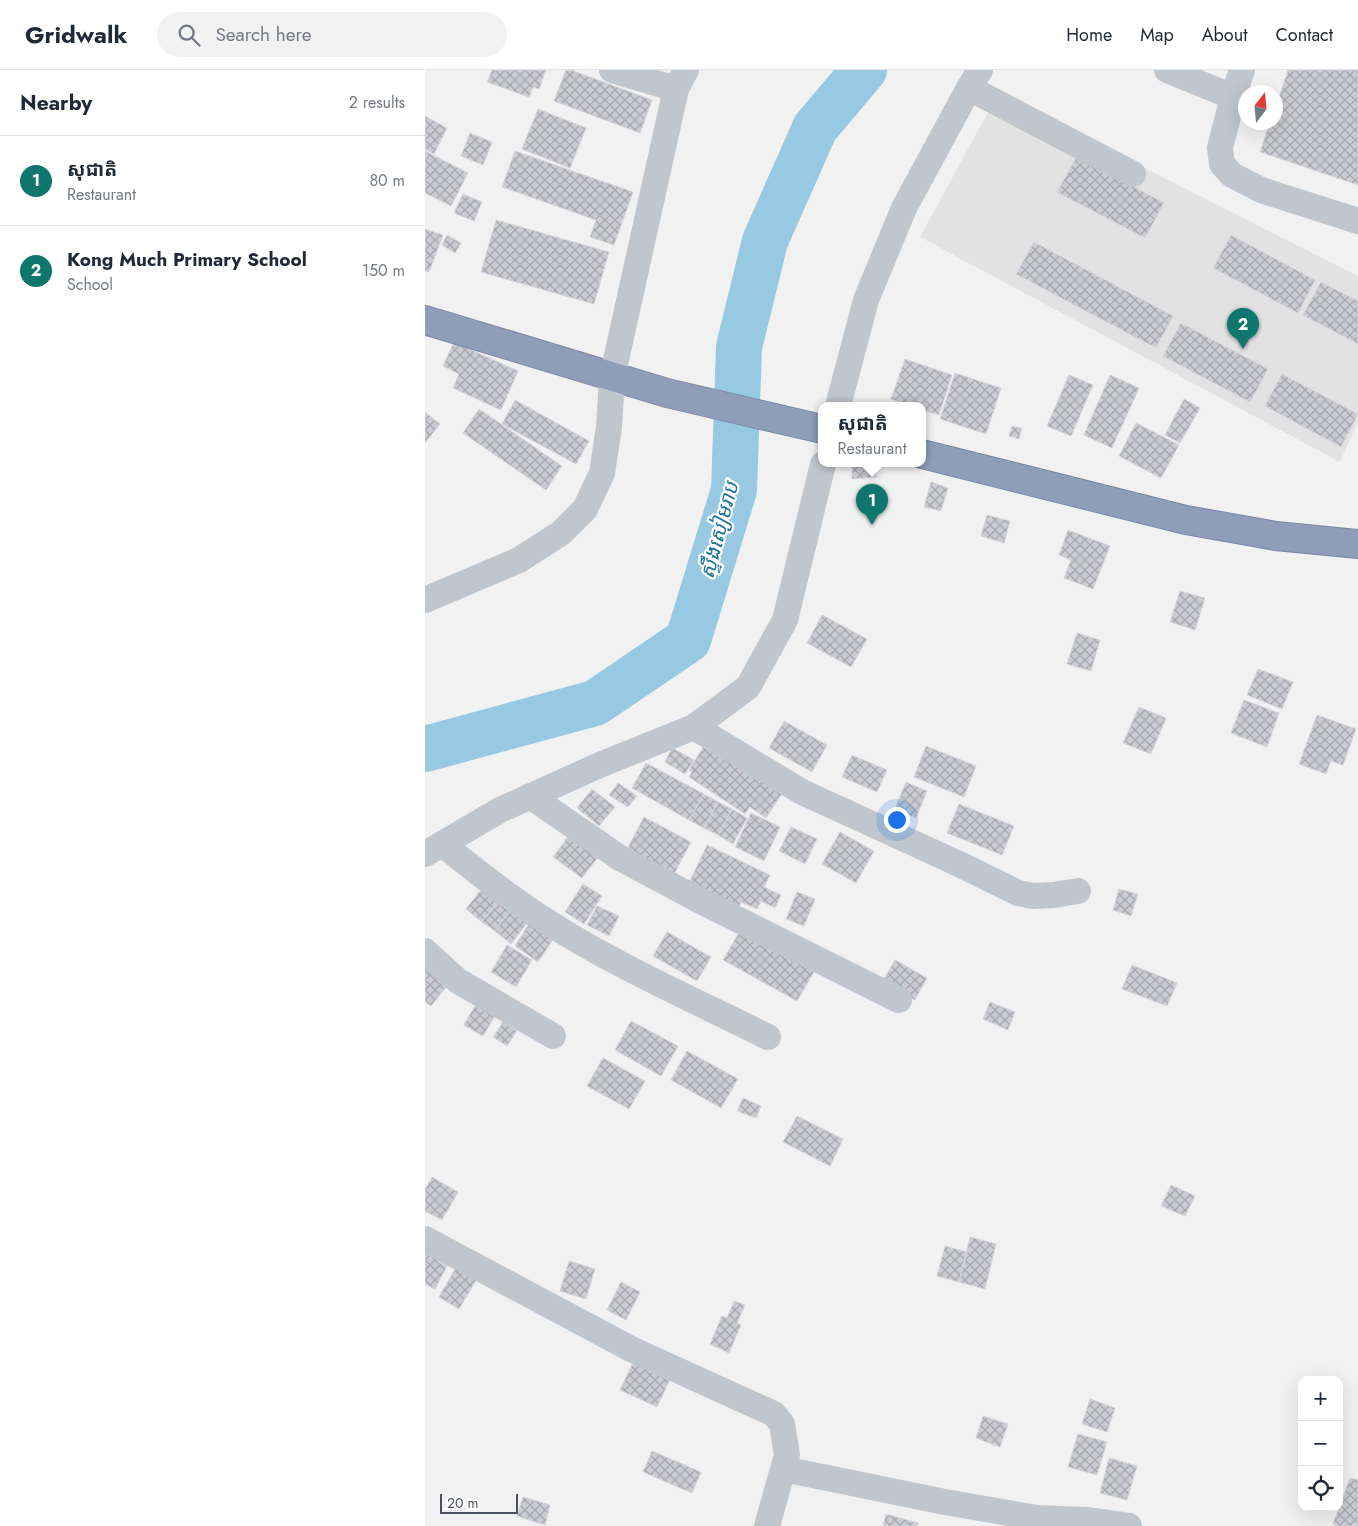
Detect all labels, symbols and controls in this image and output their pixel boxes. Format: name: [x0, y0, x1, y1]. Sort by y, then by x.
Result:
search box: [157, 12, 507, 57]
text: Gridwalk: [25, 17, 127, 52]
icon: search: [175, 21, 203, 49]
text: Search here: [215, 21, 311, 48]
text: Home: [1066, 22, 1112, 48]
text: Map: [1140, 22, 1174, 48]
text: About: [1202, 22, 1247, 48]
text: Contact: [1275, 22, 1333, 48]
north arrow: [1238, 85, 1283, 130]
text: Nearby: [20, 88, 92, 118]
text: 2 results: [349, 91, 405, 114]
text: សុជាតិ: [67, 156, 117, 183]
text: 1: [32, 169, 40, 192]
text: 80 m: [369, 169, 405, 192]
text: Restaurant: [67, 183, 136, 206]
text: Kong Much Primary School: [67, 246, 307, 273]
text: 2: [31, 259, 41, 282]
text: 150 m: [362, 259, 405, 282]
text: School: [67, 273, 113, 296]
pin: 2: [1227, 308, 1259, 349]
popup: [818, 402, 926, 467]
text: សុជាតិ: [837, 410, 888, 437]
text: Restaurant: [837, 437, 907, 460]
water label: ស្ទឹងសៀមរាប: [693, 476, 747, 582]
pin: 1: [856, 484, 888, 525]
your location: [884, 807, 910, 833]
map controls: [1298, 1376, 1343, 1511]
button: +: [1298, 1376, 1343, 1421]
button: −: [1298, 1421, 1343, 1466]
button: locate: [1298, 1466, 1343, 1511]
scale bar: [440, 1491, 517, 1514]
text: 20 m: [447, 1493, 479, 1513]

